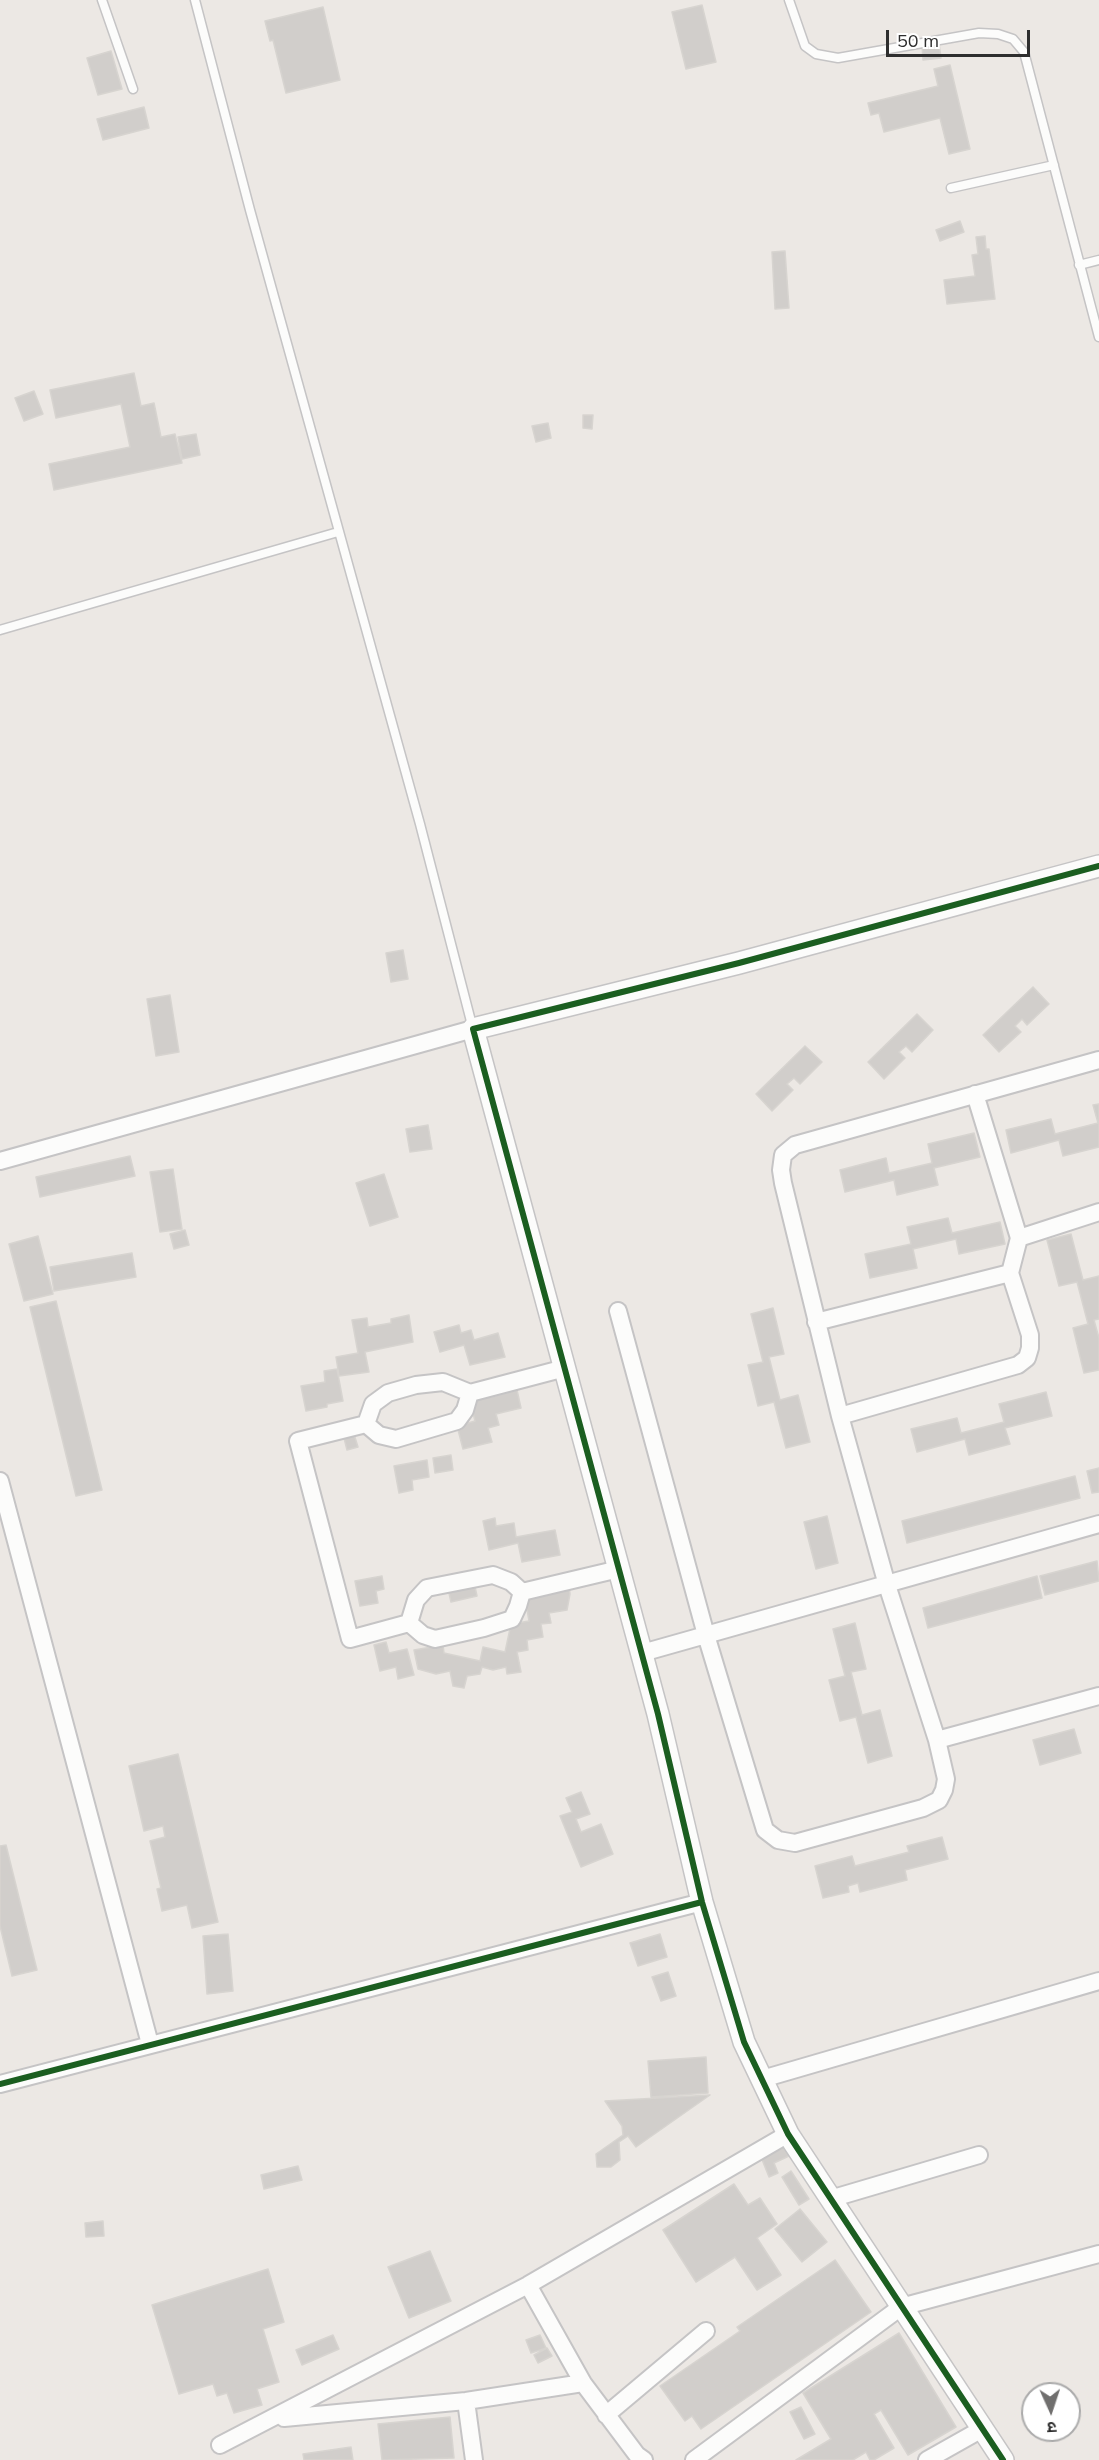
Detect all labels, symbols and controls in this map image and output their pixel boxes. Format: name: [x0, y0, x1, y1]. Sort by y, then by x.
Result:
scale bar: [889, 18, 1033, 56]
text: 50 m: [897, 29, 939, 52]
north arrow: [1021, 2382, 1081, 2442]
text: उ: [1047, 2418, 1057, 2438]

